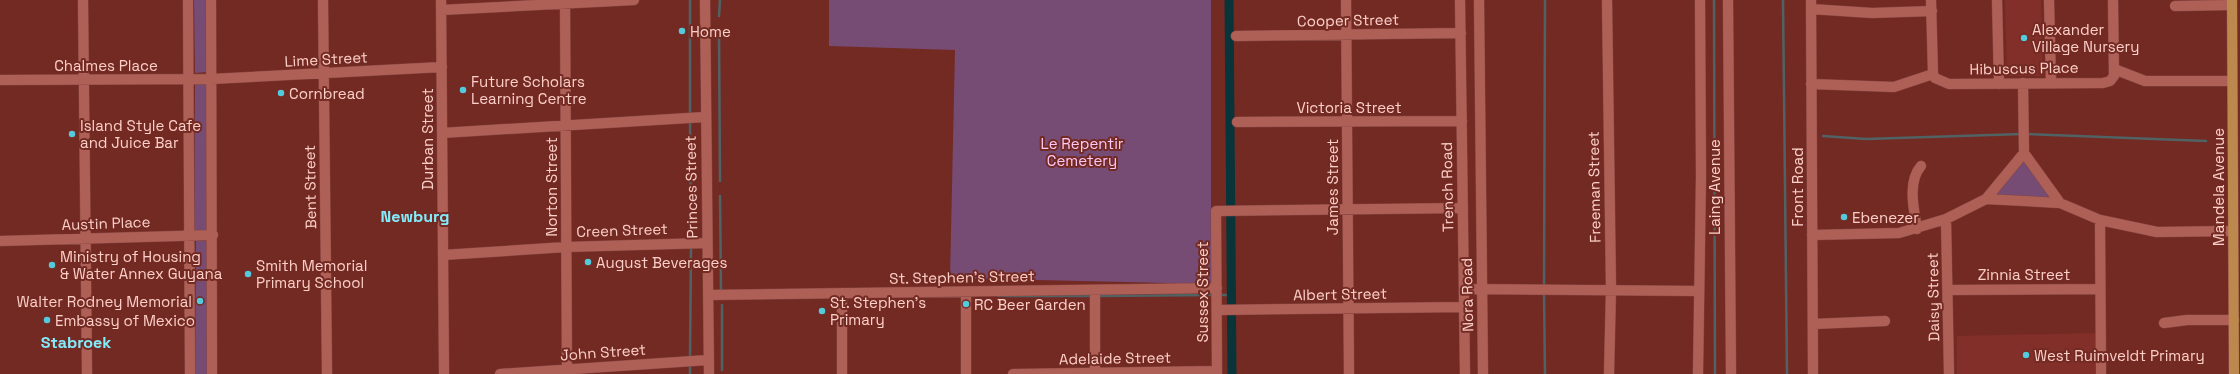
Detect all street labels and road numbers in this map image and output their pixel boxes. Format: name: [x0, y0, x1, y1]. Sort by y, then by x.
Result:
street label: Cooper Street: [1297, 10, 1399, 30]
street label: Lime Street: [284, 47, 368, 71]
street label: Chalmes Place: [54, 56, 158, 75]
street label: Hibuscus Place: [1969, 58, 2079, 78]
street label: Durban Street: [418, 88, 437, 190]
street label: Victoria Street: [1296, 98, 1402, 117]
street label: Mandela Avenue: [2209, 128, 2228, 246]
street label: Freeman Street: [1584, 131, 1604, 243]
street label: Princes Street: [681, 135, 701, 239]
street label: Norton Street: [542, 137, 561, 237]
street label: James Street: [1323, 139, 1342, 235]
street label: Laing Avenue: [1705, 139, 1724, 235]
street label: Trench Road: [1437, 142, 1457, 232]
street label: Bent Street: [300, 145, 320, 229]
street label: Front Road: [1788, 147, 1807, 227]
street label: Austin Place: [61, 212, 151, 234]
street label: Creen Street: [576, 219, 668, 241]
street label: Sussex Street: [1193, 241, 1212, 343]
street label: Daisy Street: [1923, 252, 1943, 342]
street label: Nora Road: [1457, 258, 1477, 332]
street label: Zinnia Street: [1978, 265, 2070, 284]
street label: St. Stephen's Street: [889, 266, 1035, 288]
street label: Albert Street: [1293, 284, 1387, 304]
street label: John Street: [560, 340, 647, 364]
street label: Adelaide Street: [1059, 348, 1171, 368]

